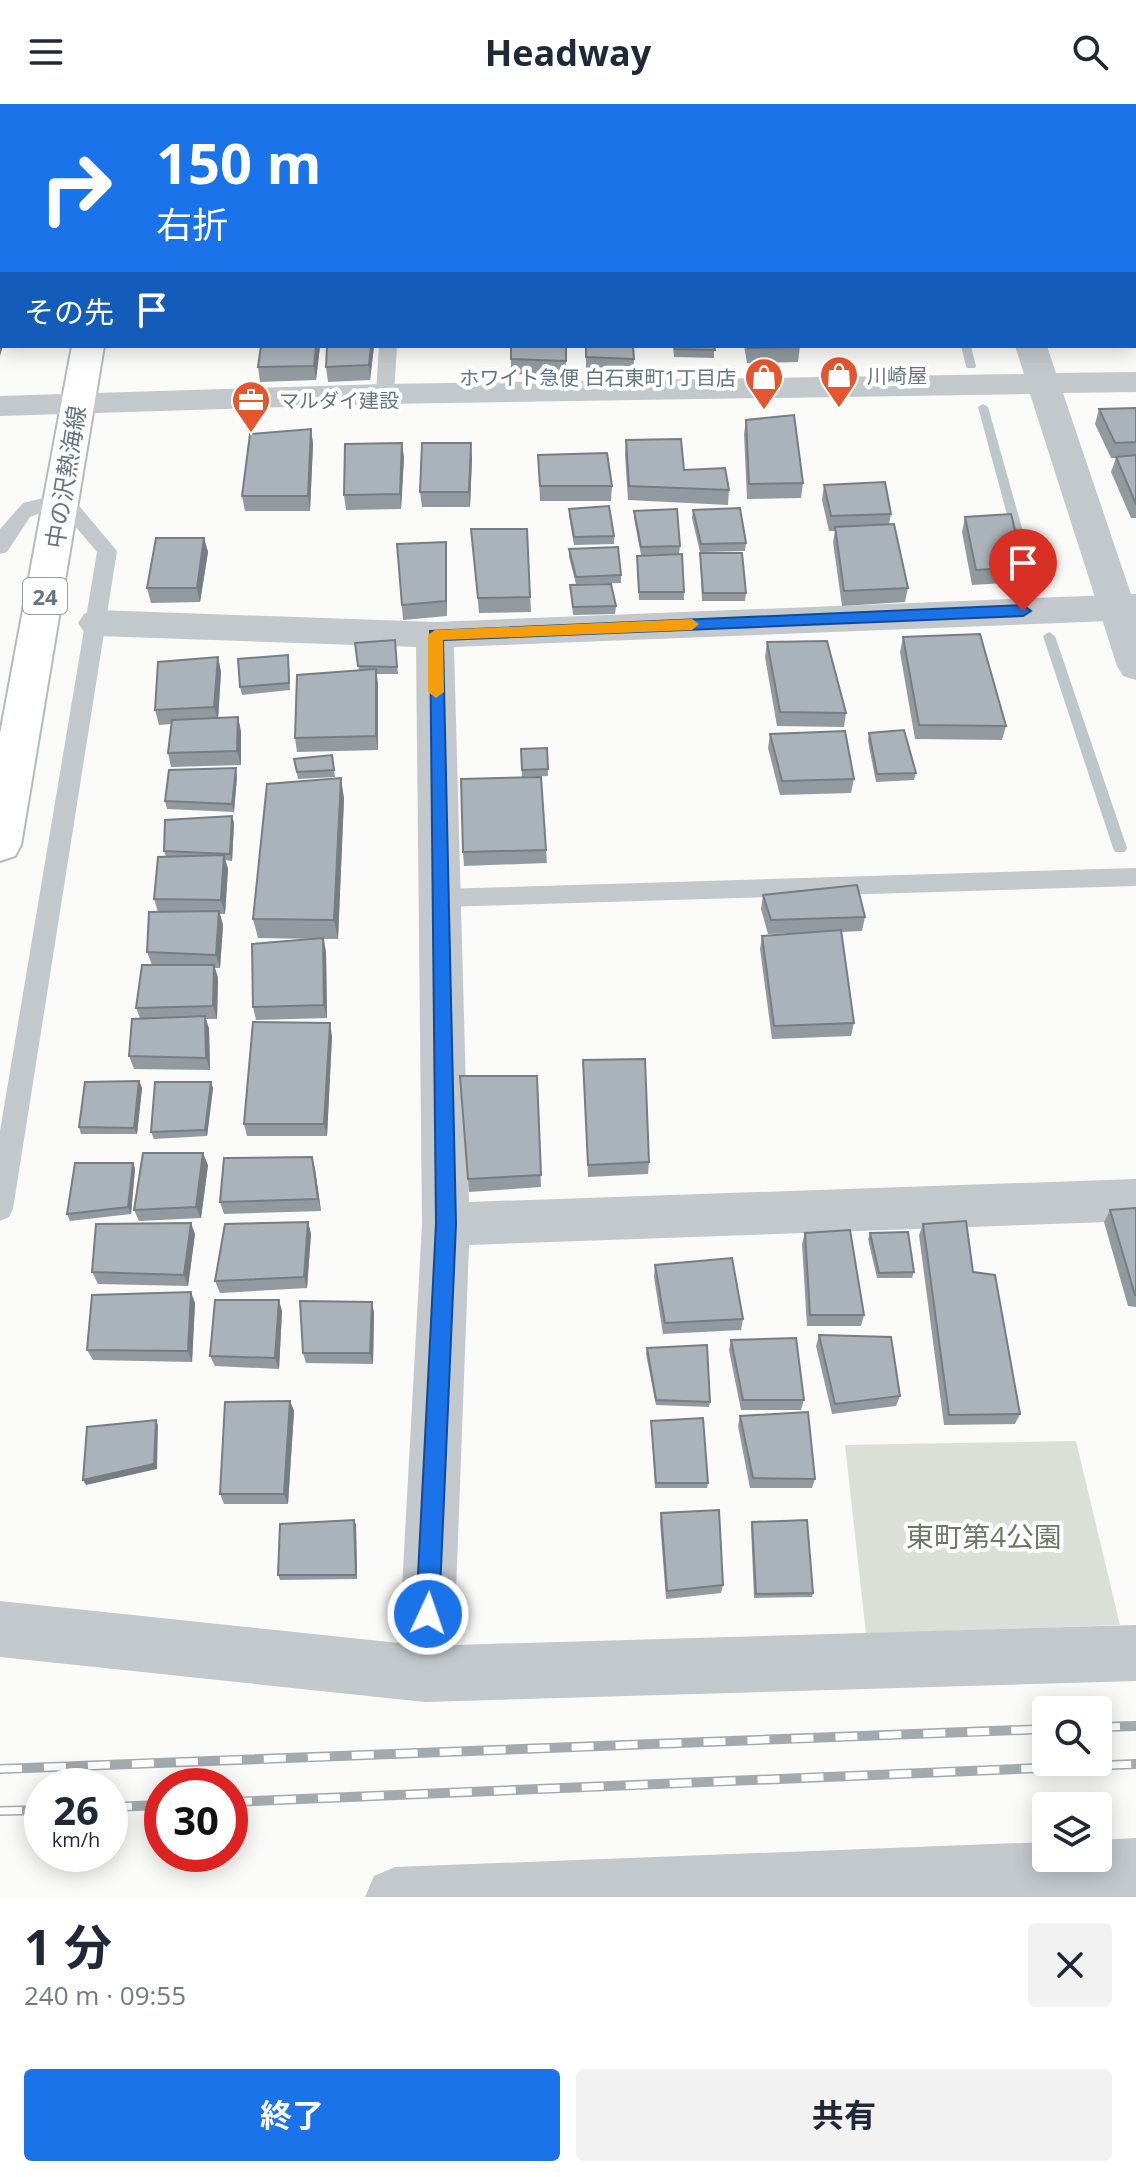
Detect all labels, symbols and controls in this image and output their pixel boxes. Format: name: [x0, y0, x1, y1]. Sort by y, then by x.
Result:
text: Headway: [485, 28, 651, 77]
icon: menu: [24, 30, 68, 74]
icon: search: [1068, 30, 1112, 74]
text: 150 m: [156, 124, 322, 200]
icon: right: [24, 136, 128, 240]
text: 右折: [156, 200, 228, 249]
icon: arrive: [130, 288, 174, 332]
text: その先: [24, 291, 114, 332]
shop icon: 川崎屋: [818, 354, 860, 409]
shop icon: ホワイト急便 白石東町1丁目店: [743, 356, 785, 411]
place label: 川崎屋: [867, 362, 927, 389]
place label: ホワイト急便 白石東町1丁目店: [459, 364, 736, 391]
office icon: マルダイ建設: [230, 379, 272, 434]
place label: マルダイ建設: [279, 387, 399, 414]
street label: 中の沢熱海線: [37, 403, 93, 551]
pin: [989, 529, 1057, 611]
icon: arrive: [1001, 541, 1045, 585]
road number: 24: [23, 578, 67, 614]
park label: 東町第4公園: [906, 1517, 1062, 1555]
position arrow: [386, 1572, 470, 1656]
map controls: [1032, 1696, 1112, 1872]
button: search: [1032, 1696, 1112, 1776]
speed limit sign: 30: [144, 1768, 248, 1872]
text: 26: [53, 1782, 99, 1837]
button: layers: [1032, 1792, 1112, 1872]
text: km/h: [52, 1826, 100, 1853]
text: 1 分: [24, 1914, 112, 1979]
button: close: [1028, 1923, 1112, 2007]
text: 240 m · 09:55: [24, 1977, 186, 2013]
button: 終了: [24, 2069, 560, 2161]
button: 共有: [576, 2069, 1112, 2161]

